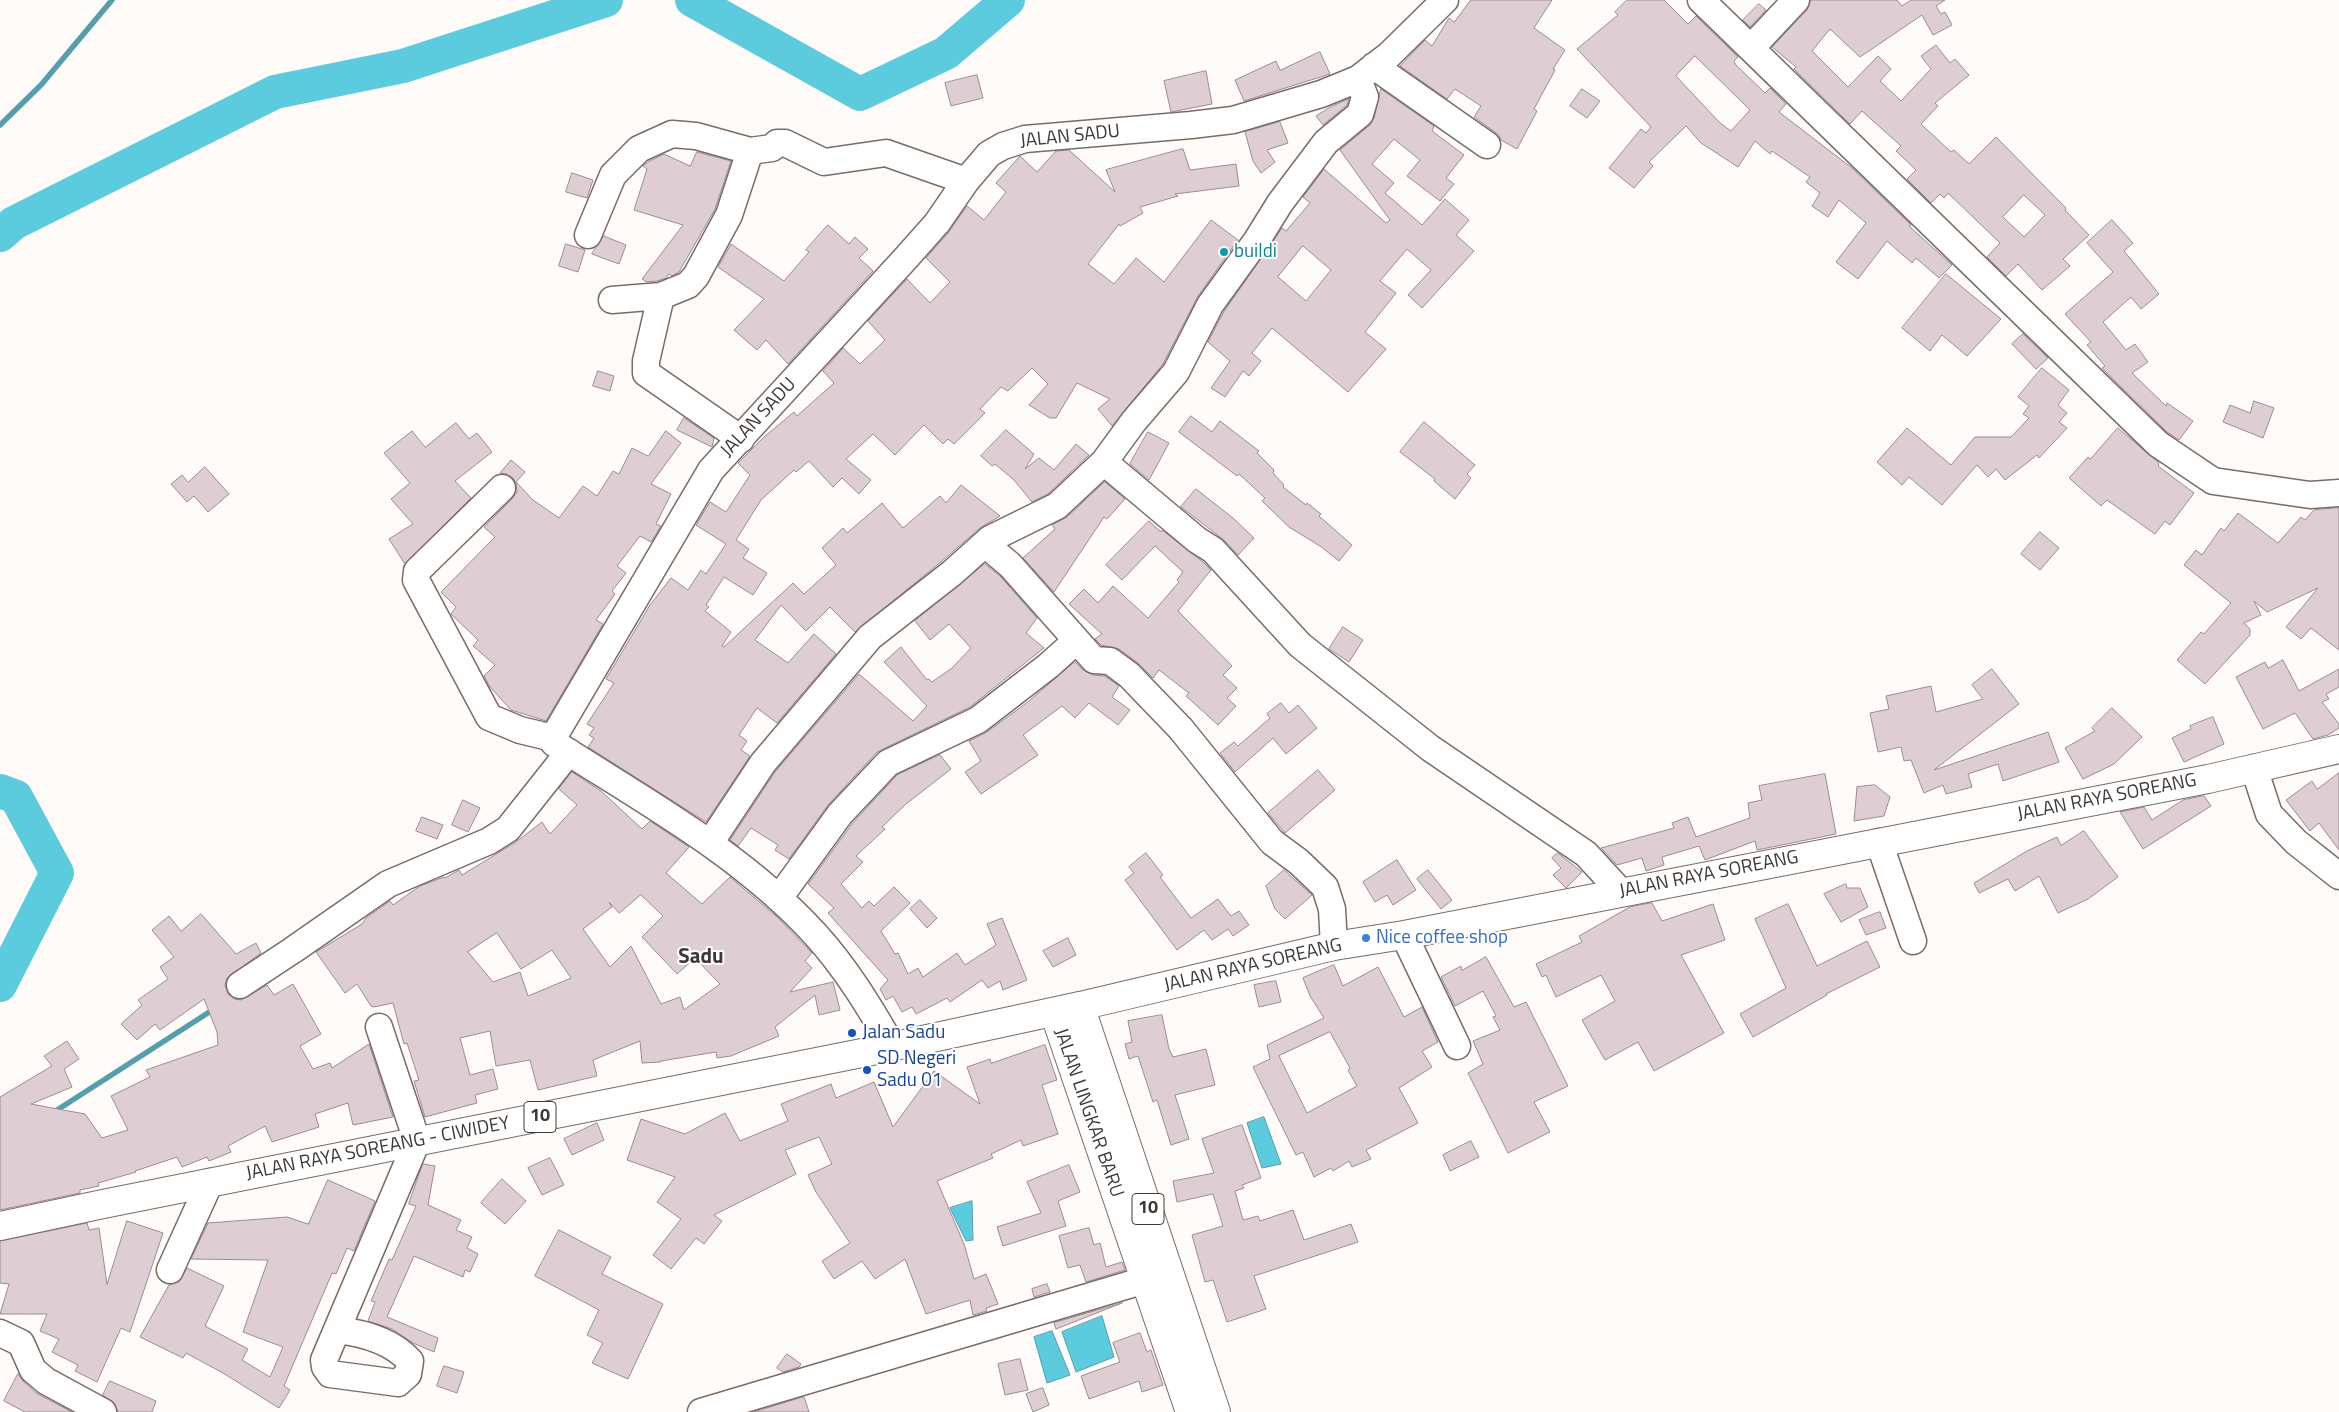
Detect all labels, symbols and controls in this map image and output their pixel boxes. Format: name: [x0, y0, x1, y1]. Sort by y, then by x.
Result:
street label: JALAN SADU: [1019, 120, 1121, 154]
place label: buildi: [1234, 241, 1277, 263]
marker: buildi: [1218, 246, 1230, 258]
street label: JALAN SADU: [716, 374, 802, 462]
street label: JALAN RAYA SOREANG: [2016, 769, 2198, 827]
street label: JALAN RAYA SOREANG: [1618, 846, 1800, 904]
place label: Nice coffee shop: [1376, 927, 1508, 949]
marker: Nice coffee shop: [1360, 932, 1372, 944]
street label: JALAN RAYA SOREANG: [1162, 934, 1344, 998]
district label: Sadu: [678, 945, 724, 971]
place label: Jalan Sadu: [862, 1022, 945, 1044]
street label: JALAN LINGKAR BARU: [1048, 1025, 1128, 1201]
marker: Jalan Sadu: [846, 1027, 858, 1039]
place label: SD Negeri Sadu 01: [877, 1048, 956, 1092]
marker: SD Negeri Sadu 01: [861, 1064, 873, 1076]
road number: 10: [524, 1102, 556, 1132]
street label: JALAN RAYA SOREANG - CIWIDEY: [244, 1112, 512, 1186]
road number: 10: [1132, 1194, 1164, 1224]

